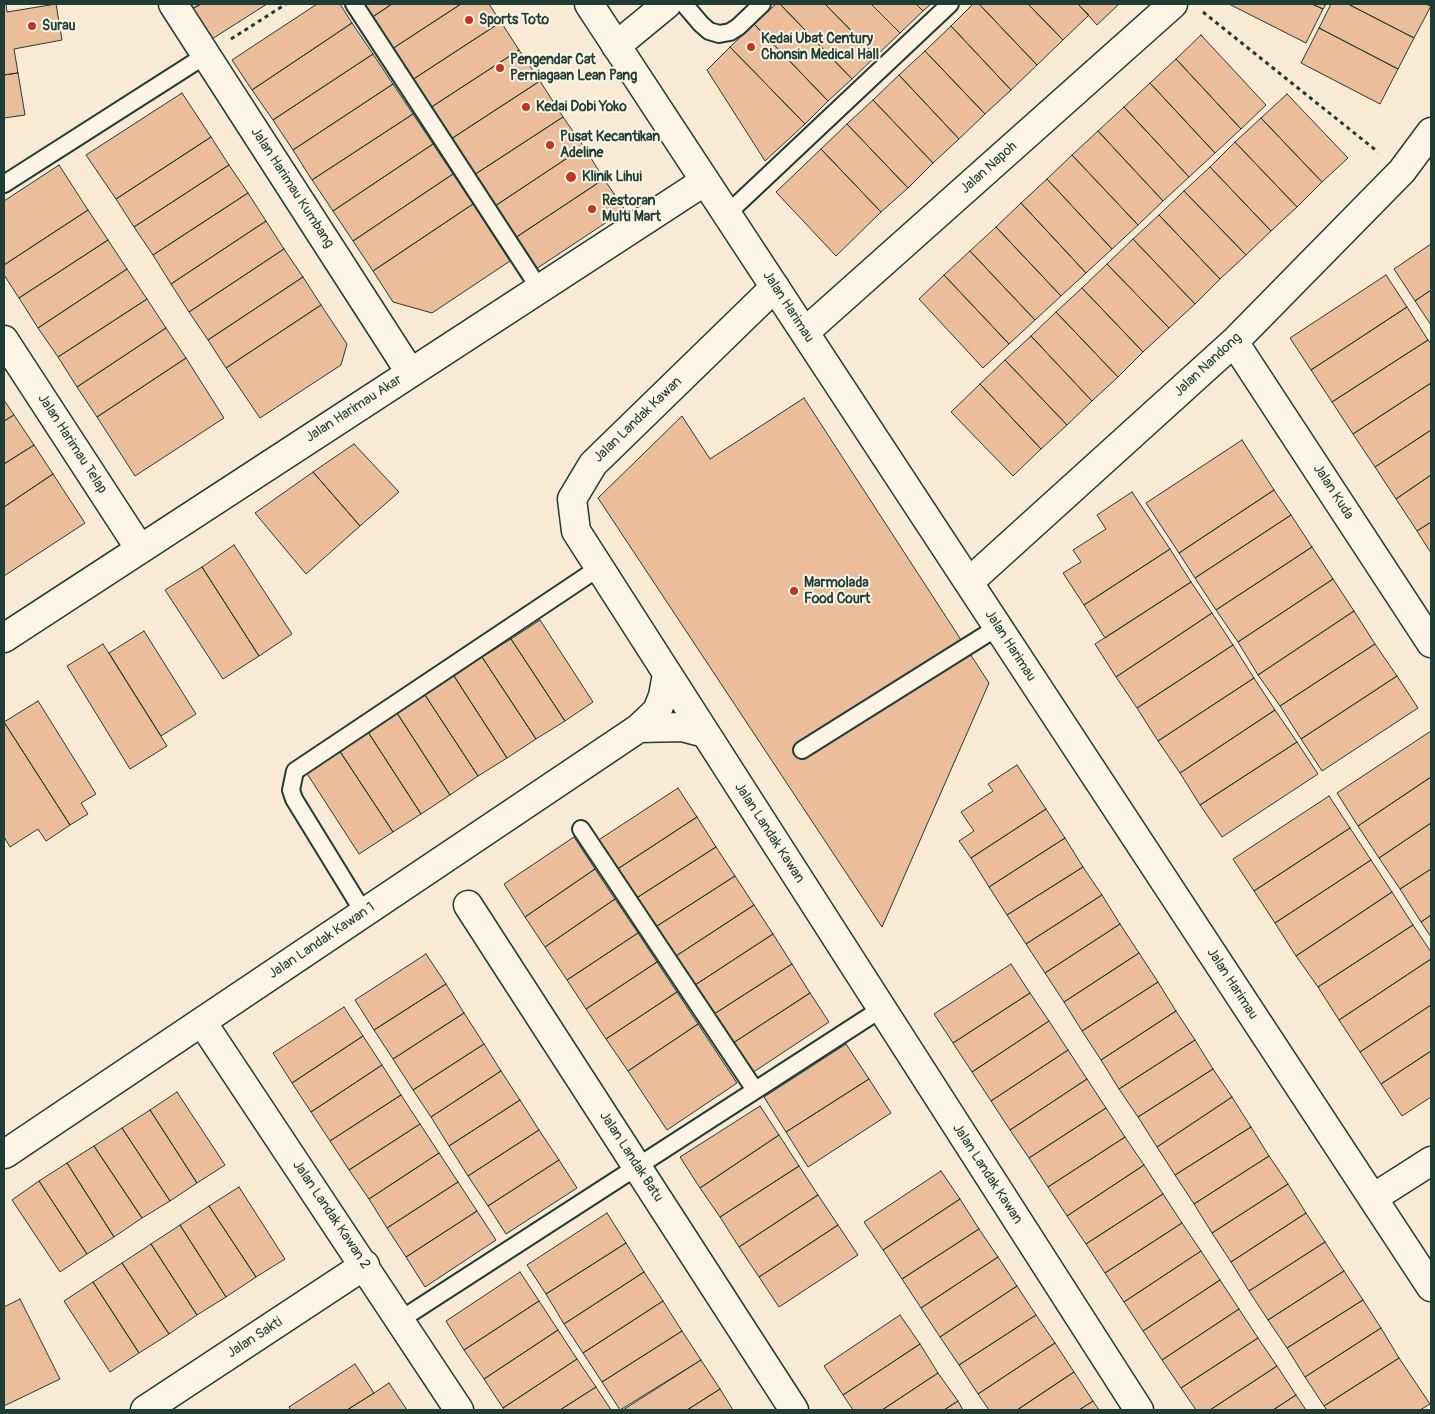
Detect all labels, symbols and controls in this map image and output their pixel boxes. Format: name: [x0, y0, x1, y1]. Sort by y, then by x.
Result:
place label: Sports Toto: [479, 12, 549, 28]
marker: Sports Toto: [463, 14, 475, 26]
place label: Surau: [42, 18, 75, 34]
marker: Surau: [26, 20, 38, 32]
place label: Kedai Ubat Century Chonsin Medical Hall: [761, 31, 879, 64]
marker: Kedai Ubat Century Chonsin Medical Hall: [745, 41, 757, 53]
place label: Pengendar Cat Perniagaan Lean Pang: [510, 52, 637, 84]
marker: Pengendar Cat Perniagaan Lean Pang: [494, 62, 506, 74]
place label: Kedai Dobi Yoko: [536, 99, 627, 115]
marker: Kedai Dobi Yoko: [520, 101, 532, 113]
street label: Jalan Harimau Kumbang: [247, 125, 337, 251]
place label: Pusat Kecantikan Adeline: [560, 129, 660, 162]
street label: Jalan Napoh: [957, 138, 1021, 198]
marker: Pusat Kecantikan Adeline: [544, 139, 556, 151]
place label: Klinik Lihui: [582, 169, 642, 185]
marker: Klinik Lihui: [564, 170, 578, 184]
place label: Restoran Multi Mart: [602, 193, 661, 226]
marker: Restoran Multi Mart: [586, 203, 598, 215]
street label: Jalan Harimau: [759, 268, 817, 346]
street label: Jalan Nandong: [1171, 330, 1245, 400]
street label: Jalan Harimau Akar: [303, 372, 405, 446]
street label: Jalan Landak Kawan: [590, 374, 686, 466]
street label: Jalan Harimau Telap: [34, 391, 110, 497]
street label: Jalan Kuda: [1309, 461, 1357, 523]
place label: Marmolada Food Court: [804, 575, 871, 608]
marker: Marmolada Food Court: [788, 585, 800, 597]
street label: Jalan Harimau: [981, 607, 1039, 685]
street label: Jalan Landak Kawan: [730, 780, 808, 886]
street label: Jalan Landak Kawan 1: [266, 899, 378, 983]
street label: Jalan Harimau: [1203, 945, 1261, 1023]
street label: Jalan Landak Batu: [596, 1109, 666, 1205]
street label: Jalan Landak Kawan: [948, 1121, 1026, 1227]
street label: Jalan Landak Kawan 2: [289, 1158, 373, 1272]
street label: Jalan Sakti: [224, 1314, 286, 1362]

